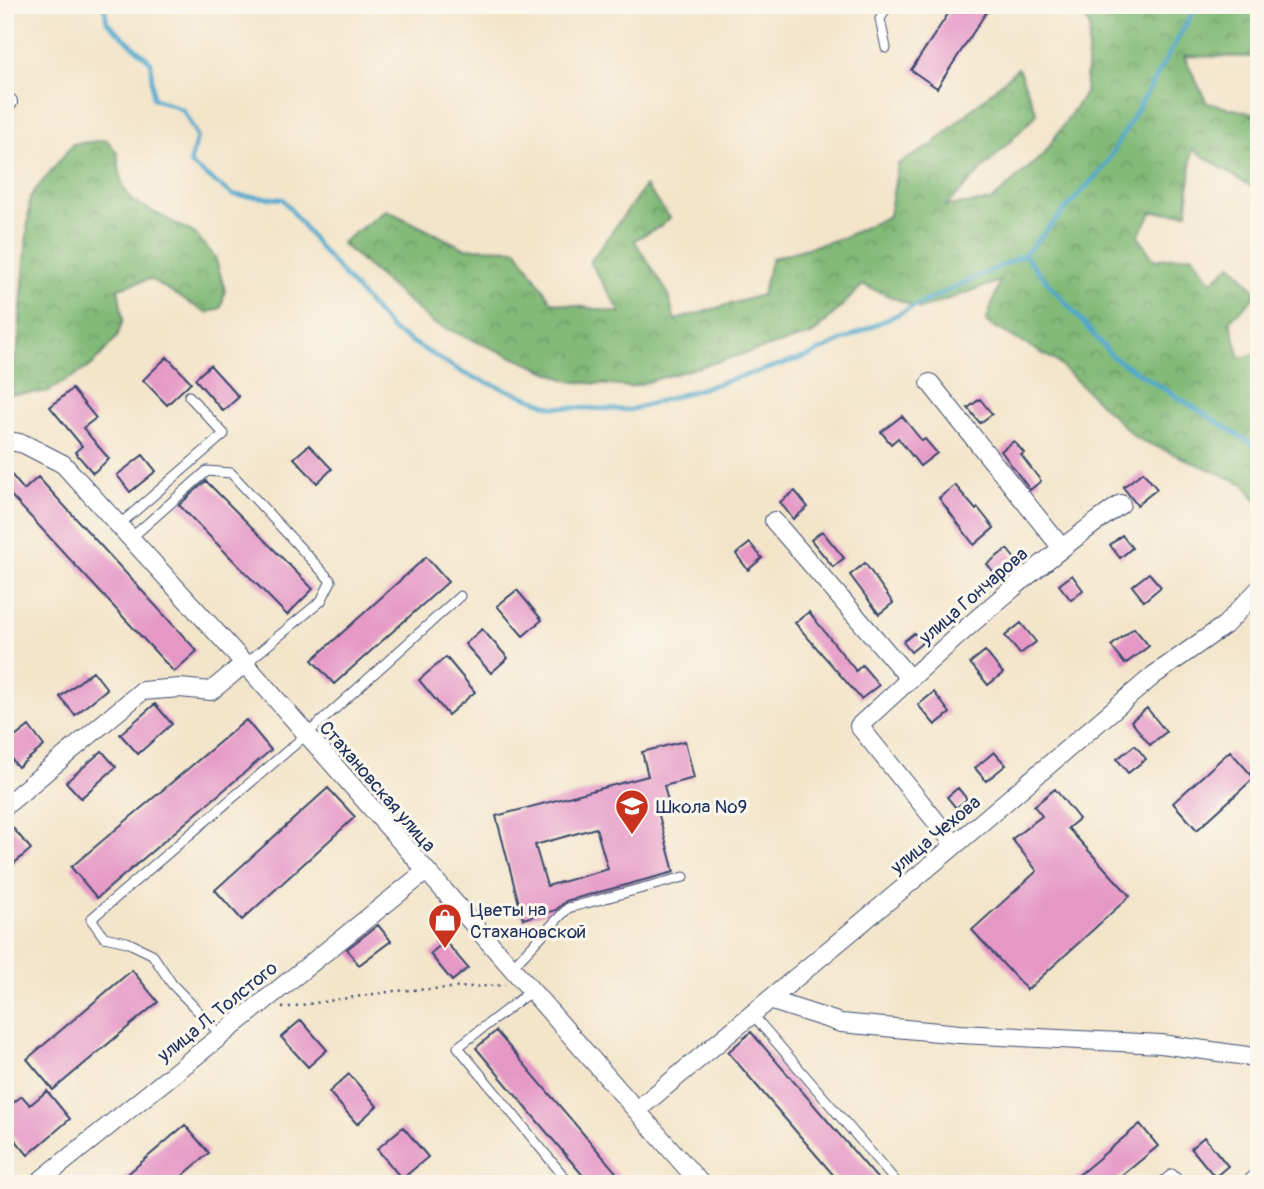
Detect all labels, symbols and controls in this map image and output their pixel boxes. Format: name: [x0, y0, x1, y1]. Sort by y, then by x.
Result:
street label: улица Гончарова: [914, 542, 1033, 650]
street label: Стахановская улица: [314, 716, 441, 857]
school or university icon: Школа №9: [613, 787, 651, 836]
street label: улица Чехова: [885, 790, 986, 880]
place label: Школа №9: [656, 795, 747, 819]
place label: Цветы на Стахановской: [470, 898, 586, 944]
shop icon: Цветы на Стахановской: [426, 901, 464, 950]
street label: улица Л. Толстого: [152, 956, 283, 1068]

